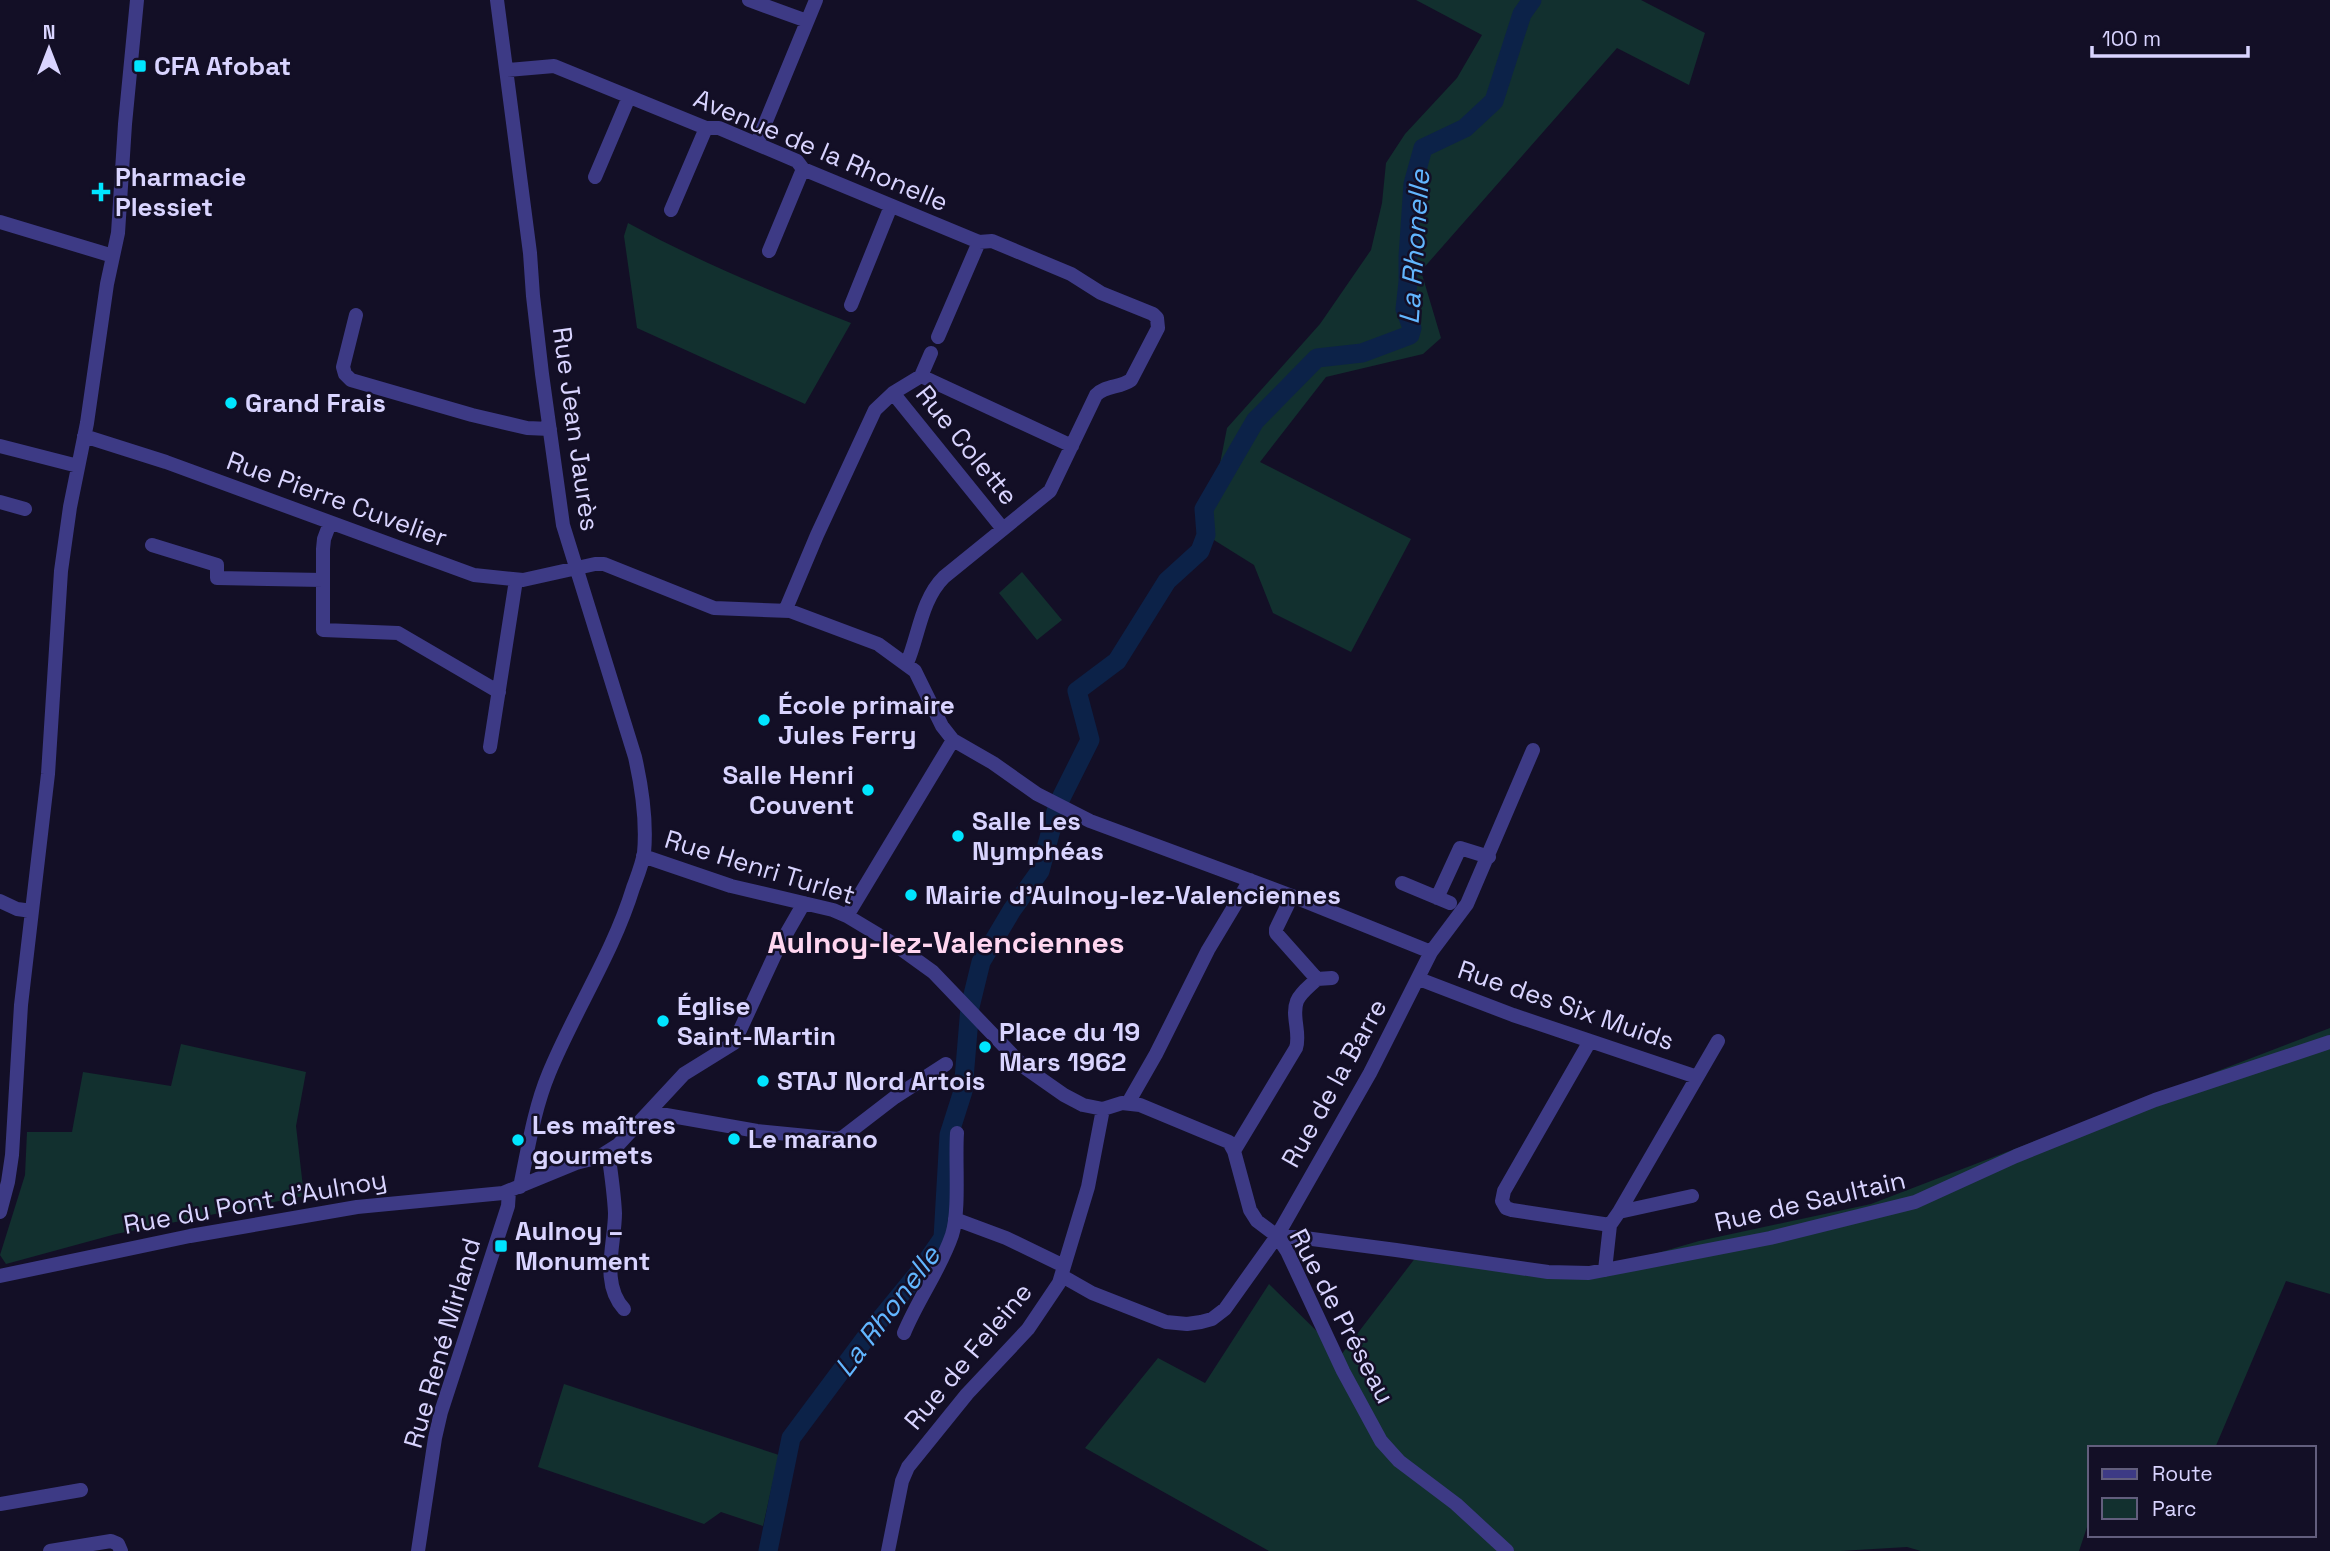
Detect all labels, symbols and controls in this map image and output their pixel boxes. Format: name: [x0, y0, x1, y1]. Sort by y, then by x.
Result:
north arrow: [14, 14, 84, 84]
scale bar: [2092, 14, 2248, 58]
text: N: [43, 20, 55, 45]
text: 100 m: [2102, 25, 2161, 52]
place label: CFA Afobat: [154, 49, 291, 83]
marker: CFA Afobat: [132, 58, 148, 74]
street label: Avenue de la Rhonelle: [689, 81, 953, 219]
place label: Pharmacie Plessiet: [115, 160, 246, 224]
water label: La Rhonelle: [1391, 167, 1437, 325]
marker: Pharmacie Plessiet: [93, 184, 109, 200]
street label: Rue Jean Jaurès: [545, 325, 607, 533]
street label: Rue Colette: [908, 378, 1026, 512]
place label: Grand Frais: [245, 386, 386, 420]
marker: Grand Frais: [223, 395, 239, 411]
street label: Rue Pierre Cuvelier: [222, 443, 452, 555]
place label: École primaire Jules Ferry: [778, 688, 955, 752]
marker: École primaire Jules Ferry: [756, 712, 772, 728]
place label: Salle Henri Couvent: [722, 758, 854, 822]
marker: Salle Henri Couvent: [860, 782, 876, 798]
place label: Salle Les Nymphéas: [972, 804, 1104, 868]
street label: Rue Henri Turlet: [661, 822, 859, 912]
marker: Salle Les Nymphéas: [950, 828, 966, 844]
place label: Mairie d'Aulnoy-lez-Valenciennes: [925, 878, 1341, 912]
marker: Mairie d'Aulnoy-lez-Valenciennes: [903, 887, 919, 903]
district label: Aulnoy-lez-Valenciennes: [767, 923, 1125, 962]
street label: Rue des Six Muids: [1453, 952, 1679, 1058]
place label: Église Saint-Martin: [677, 989, 836, 1053]
street label: Rue de la Barre: [1274, 993, 1394, 1173]
marker: Église Saint-Martin: [655, 1013, 671, 1029]
place label: Place du 19 Mars 1962: [999, 1015, 1140, 1079]
marker: Place du 19 Mars 1962: [977, 1039, 993, 1055]
place label: STAJ Nord Artois: [777, 1064, 985, 1098]
marker: STAJ Nord Artois: [755, 1073, 771, 1089]
place label: Les maîtres gourmets: [532, 1108, 676, 1172]
place label: Le marano: [748, 1122, 878, 1156]
marker: Le marano: [726, 1131, 742, 1147]
marker: Les maîtres gourmets: [510, 1132, 526, 1148]
street label: Rue du Pont d'Aulnoy: [121, 1162, 389, 1242]
street label: Rue de Saultain: [1711, 1162, 1909, 1240]
place label: Aulnoy – Monument: [515, 1214, 650, 1278]
street label: Rue de Préseau: [1282, 1223, 1402, 1409]
street label: Rue René Mirland: [396, 1234, 488, 1452]
water label: La Rhonelle: [826, 1237, 949, 1384]
marker: Aulnoy – Monument: [493, 1238, 509, 1254]
street label: Rue de Feleine: [896, 1275, 1040, 1437]
legend: [2088, 1446, 2316, 1537]
text: Route: [2152, 1460, 2213, 1487]
text: Parc: [2152, 1495, 2197, 1522]

